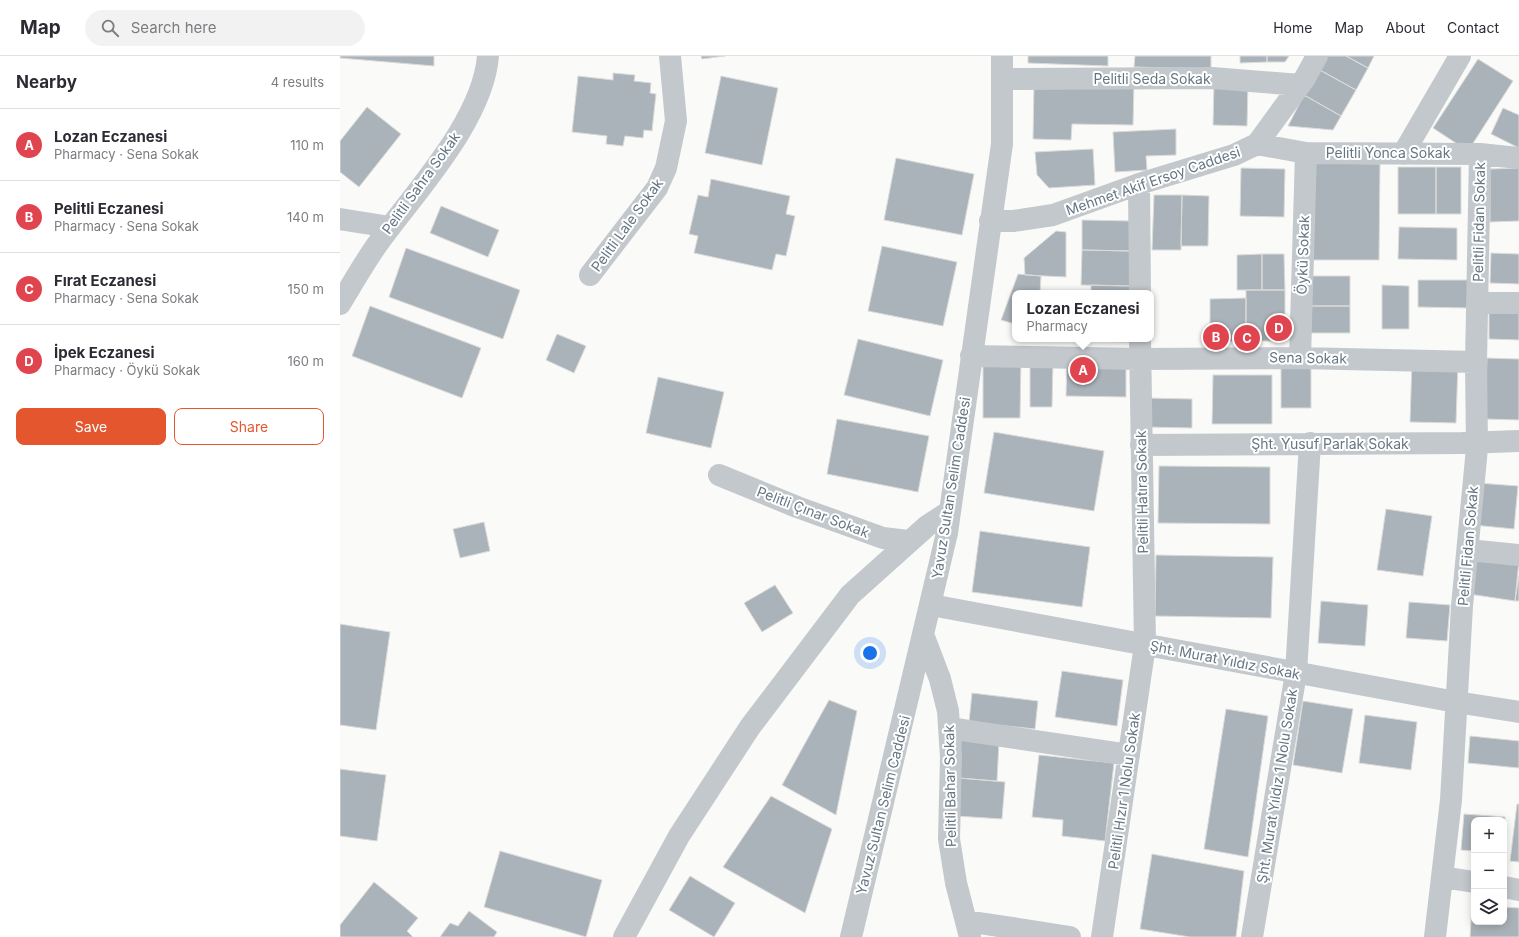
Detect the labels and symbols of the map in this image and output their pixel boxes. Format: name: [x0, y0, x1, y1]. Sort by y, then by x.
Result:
street label: Pelitli Seda Sokak: [1093, 70, 1211, 87]
street label: Pelitli Sahra Sokak: [378, 128, 463, 237]
street label: Mehmet Akif Ersoy Caddesi: [1064, 143, 1242, 218]
street label: Pelitli Yonca Sokak: [1326, 144, 1451, 161]
street label: Pelitli Fidan Sokak: [1469, 162, 1488, 282]
street label: Pelitli Lale Sokak: [587, 175, 666, 275]
street label: Öykü Sokak: [1293, 215, 1312, 295]
pin: D: [1266, 313, 1292, 343]
pin: B: [1203, 322, 1229, 352]
pin: C: [1234, 323, 1260, 353]
street label: Sena Sokak: [1269, 348, 1347, 367]
pin: A: [1070, 355, 1096, 385]
street label: Yavuz Sultan Selim Caddesi: [928, 396, 973, 580]
street label: Pelitli Hatıra Sokak: [1132, 430, 1151, 554]
street label: Şht. Yusuf Parlak Sokak: [1251, 435, 1409, 452]
street label: Pelitli Çınar Sokak: [755, 482, 872, 541]
street label: Pelitli Fidan Sokak: [1454, 485, 1481, 606]
street label: Şht. Murat Yıldız Sokak: [1149, 637, 1302, 682]
your location: [860, 643, 880, 663]
street label: Şht. Murat Yıldız 1 Nolu Sokak: [1253, 687, 1300, 884]
street label: Pelitli Hızır 1 Nolu Sokak: [1104, 711, 1143, 870]
street label: Yavuz Sultan Selim Caddesi: [852, 714, 913, 896]
street label: Pelitli Bahar Sokak: [940, 725, 959, 847]

